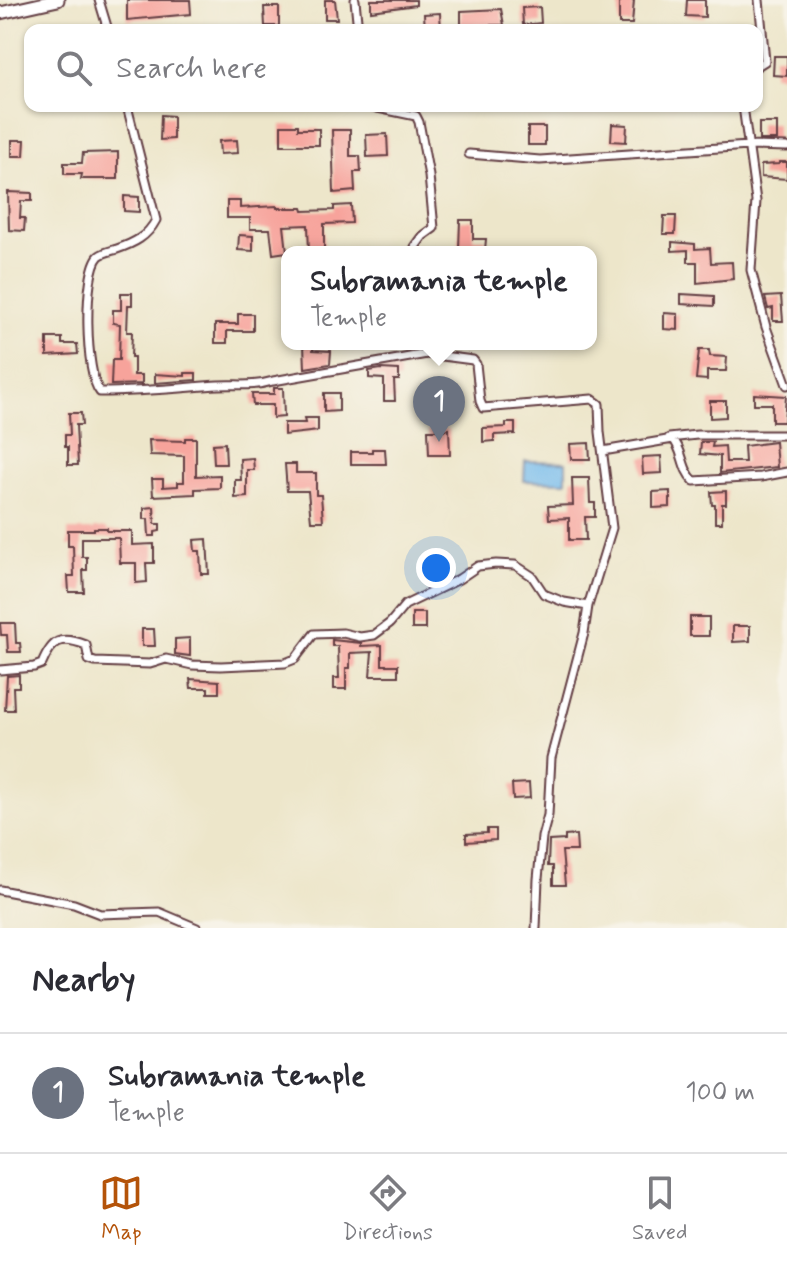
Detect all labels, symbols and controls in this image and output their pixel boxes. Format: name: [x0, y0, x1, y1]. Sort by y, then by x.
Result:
search box: [24, 24, 763, 112]
icon: search: [52, 46, 96, 90]
text: Search here: [116, 49, 267, 88]
popup: [281, 246, 597, 350]
text: Subramania temple: [310, 262, 568, 301]
text: Temple: [310, 301, 387, 335]
pin: 1: [413, 376, 465, 442]
your location: [416, 548, 456, 588]
text: Nearby: [32, 958, 136, 1003]
text: Subramania temple: [108, 1057, 366, 1096]
text: 1: [52, 1076, 64, 1110]
text: 100 m: [685, 1076, 755, 1110]
text: Temple: [108, 1096, 185, 1130]
tab: Map: [99, 1171, 143, 1247]
tab: Directions: [342, 1171, 433, 1247]
tab: Saved: [632, 1171, 687, 1247]

